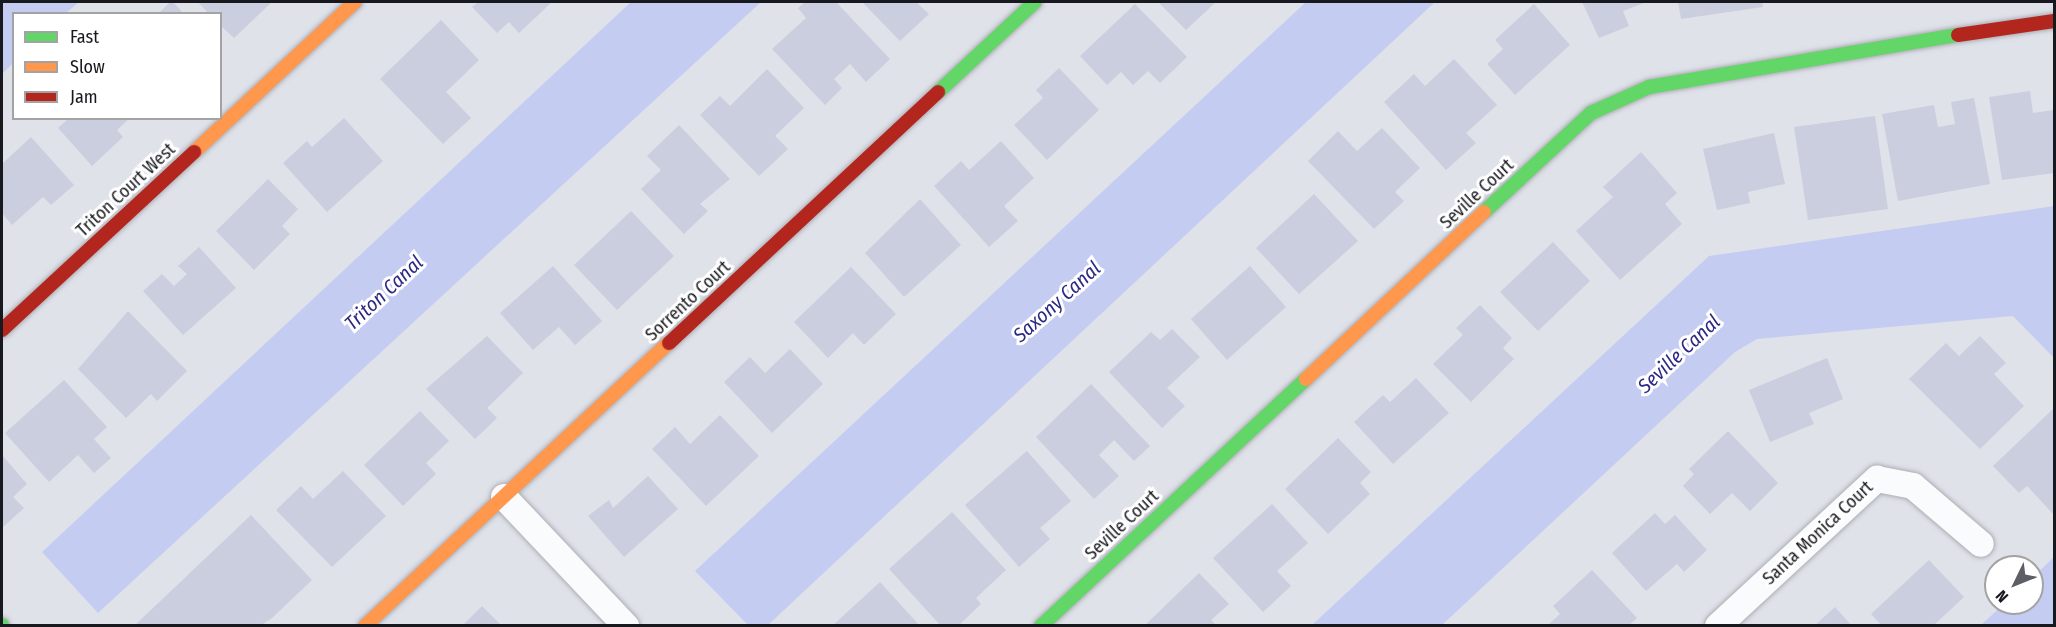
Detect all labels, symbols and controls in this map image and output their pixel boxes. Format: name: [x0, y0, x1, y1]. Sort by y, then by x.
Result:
legend: [12, 12, 222, 120]
text: Fast: [70, 26, 99, 48]
text: Slow: [70, 56, 105, 78]
text: Jam: [70, 86, 98, 108]
street label: Triton Court West: [72, 139, 180, 241]
street label: Seville Court: [1436, 155, 1518, 233]
water label: Triton Canal: [340, 251, 428, 335]
street label: Sorrento Court: [641, 256, 735, 346]
water label: Saxony Canal: [1008, 257, 1106, 347]
water label: Seville Canal: [1633, 310, 1725, 398]
street label: Santa Monica Court: [1758, 476, 1878, 590]
street label: Seville Court: [1081, 486, 1163, 564]
north arrow: [1984, 555, 2044, 615]
text: N: [1992, 586, 2012, 606]

